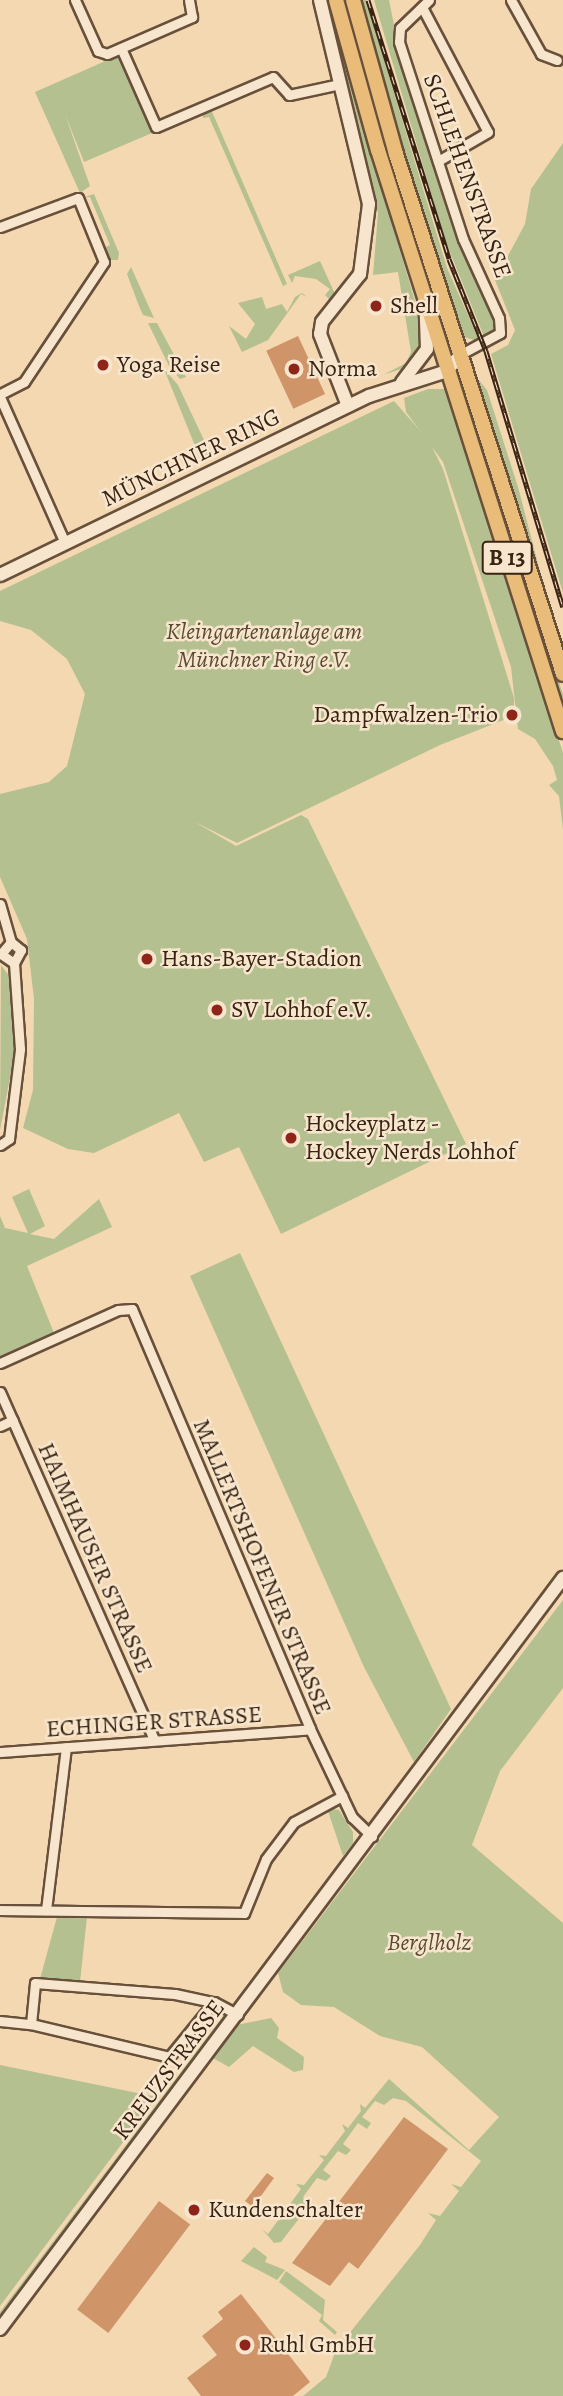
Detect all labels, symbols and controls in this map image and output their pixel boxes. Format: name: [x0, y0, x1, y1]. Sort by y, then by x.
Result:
street label: SCHLEHENSTRASSE: [417, 70, 517, 282]
place label: Shell: [390, 292, 438, 320]
marker: Shell: [368, 298, 384, 314]
place label: Yoga Reise: [117, 351, 220, 379]
place label: Norma: [308, 355, 377, 383]
marker: Yoga Reise: [95, 357, 111, 373]
marker: Norma: [286, 361, 302, 377]
street label: MÜNCHNER RING: [97, 402, 285, 514]
road number: B 13: [481, 538, 533, 578]
park label: Kleingartenanlage am Münchner Ring e.V.: [166, 618, 362, 674]
place label: Dampfwalzen-Trio: [313, 701, 498, 729]
marker: Dampfwalzen-Trio: [504, 707, 520, 723]
place label: Hans-Bayer-Stadion: [161, 945, 362, 973]
marker: Hans-Bayer-Stadion: [139, 951, 155, 967]
place label: SV Lohhof e.V.: [231, 996, 372, 1024]
marker: SV Lohhof e.V.: [209, 1002, 225, 1018]
place label: Hockeyplatz - Hockey Nerds Lohhof: [305, 1110, 516, 1166]
marker: Hockeyplatz - Hockey Nerds Lohhof: [283, 1130, 299, 1146]
street label: MALLERTSHOFENER STRASSE: [187, 1415, 337, 1719]
street label: HAIMHAUSER STRASSE: [31, 1438, 159, 1678]
street label: ECHINGER STRASSE: [45, 1700, 263, 1744]
park label: Berglholz: [387, 1929, 471, 1957]
street label: KREUZSTRASSE: [107, 1994, 231, 2146]
place label: Kundenschalter: [208, 2196, 363, 2224]
marker: Kundenschalter: [186, 2202, 202, 2218]
place label: Ruhl GmbH: [259, 2331, 375, 2359]
marker: Ruhl GmbH: [237, 2337, 253, 2353]

